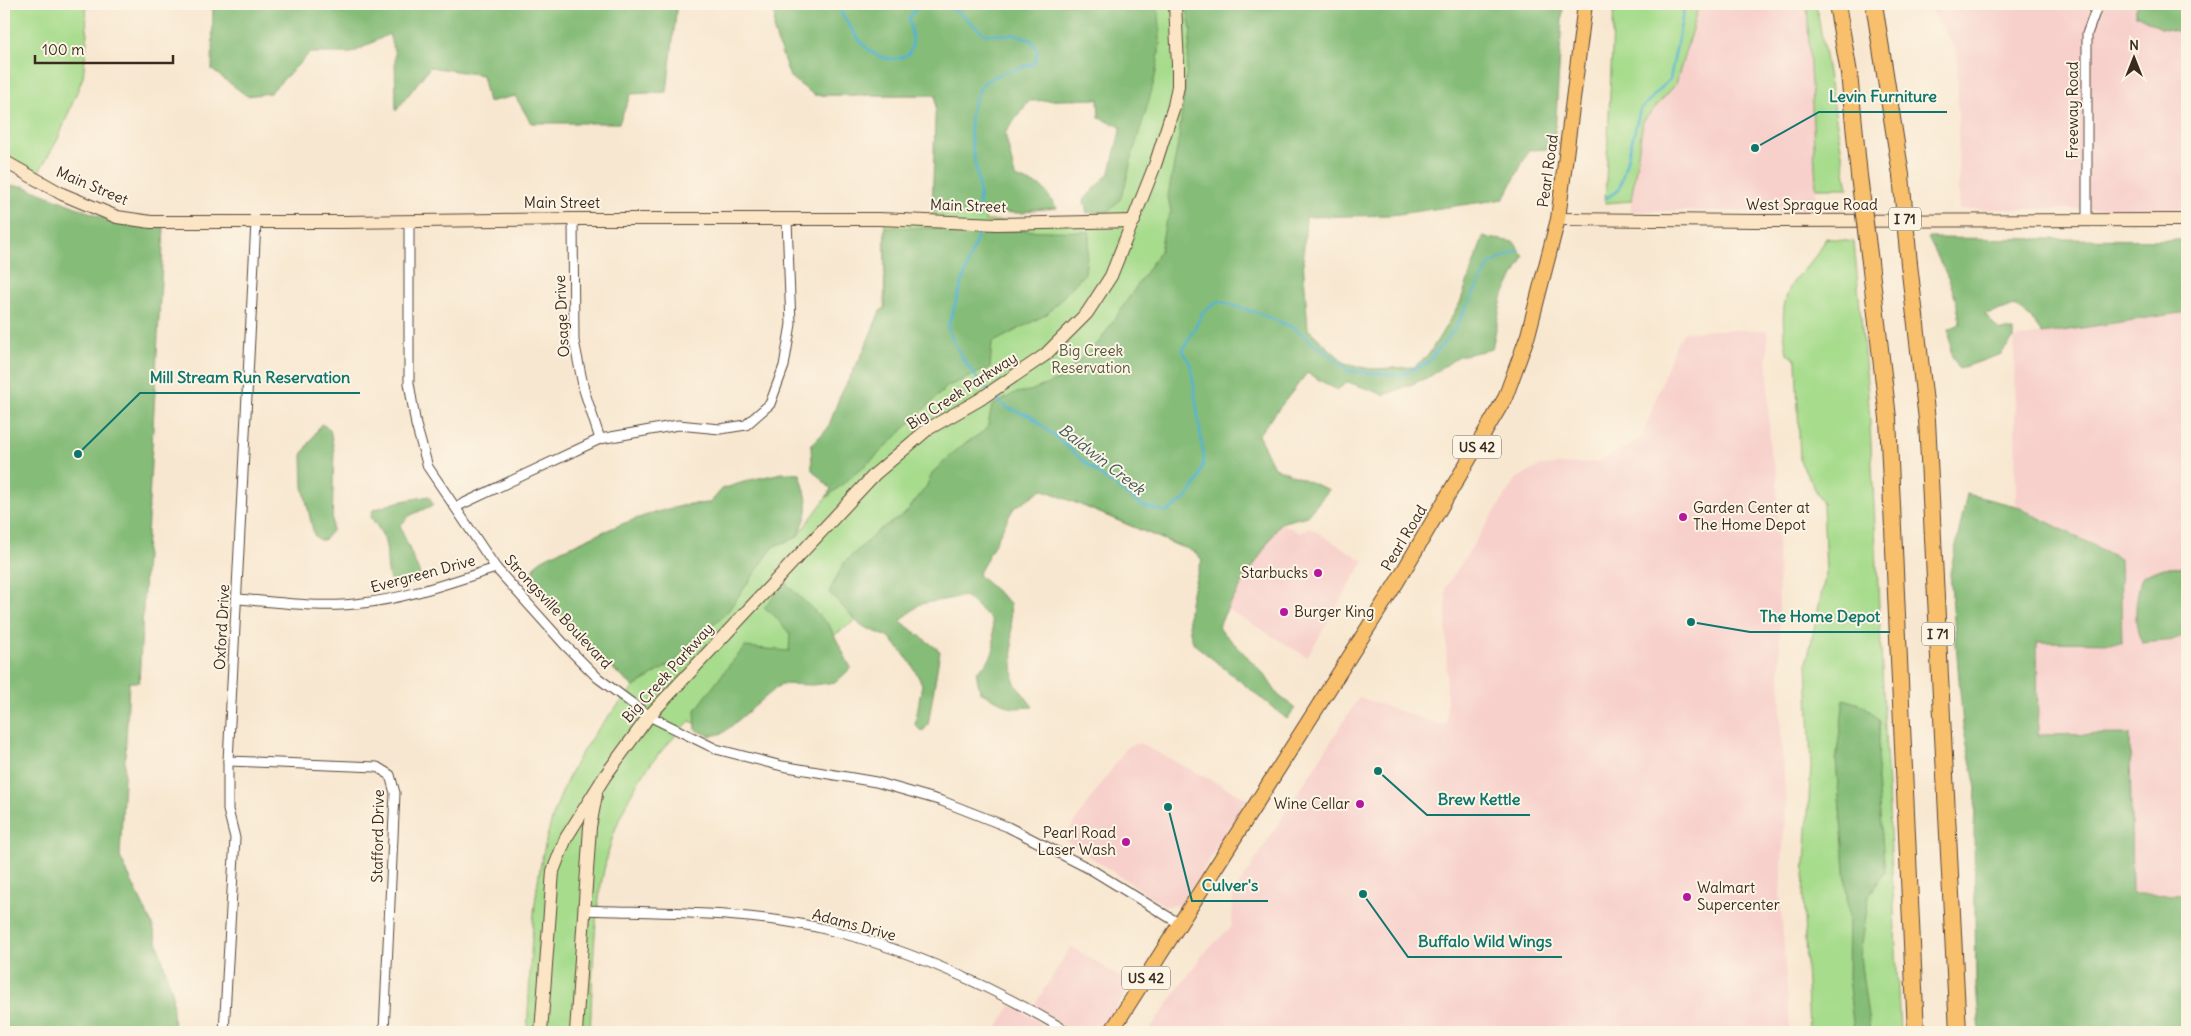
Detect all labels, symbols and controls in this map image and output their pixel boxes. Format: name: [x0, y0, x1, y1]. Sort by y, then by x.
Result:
scale bar: [35, 32, 172, 64]
north arrow: [2108, 32, 2158, 82]
text: N: [2129, 36, 2139, 54]
text: 100 m: [42, 40, 84, 59]
street label: Freeway Road: [2063, 61, 2082, 159]
callout: Levin Furniture: [1819, 81, 1947, 112]
text: Levin Furniture: [1829, 86, 1937, 106]
street label: Pearl Road: [1533, 133, 1562, 209]
street label: Main Street: [53, 162, 131, 209]
street label: Main Street: [524, 193, 600, 212]
street label: Main Street: [930, 195, 1006, 216]
street label: West Sprague Road: [1746, 195, 1878, 214]
road number: I 71: [1889, 208, 1921, 230]
street label: Osage Drive: [550, 274, 573, 358]
park label: Big Creek Reservation: [1051, 341, 1131, 377]
street label: Big Creek Parkway: [903, 348, 1020, 433]
callout: Mill Stream Run Reservation: [140, 362, 360, 393]
text: Mill Stream Run Reservation: [150, 367, 350, 387]
water label: Baldwin Creek: [1055, 419, 1150, 500]
road number: US 42: [1453, 436, 1501, 458]
place label: Garden Center at The Home Depot: [1693, 498, 1810, 534]
street label: Pearl Road: [1377, 501, 1431, 574]
marker: Garden Center at The Home Depot: [1677, 511, 1689, 523]
street label: Evergreen Drive: [368, 550, 477, 597]
street label: Strongsville Boulevard: [500, 551, 616, 673]
place label: Starbucks: [1241, 563, 1308, 582]
marker: Starbucks: [1312, 567, 1324, 579]
street label: Oxford Drive: [210, 584, 233, 670]
callout: The Home Depot: [1750, 601, 1890, 632]
place label: Burger King: [1294, 602, 1374, 621]
marker: Burger King: [1278, 606, 1290, 618]
text: The Home Depot: [1760, 606, 1881, 627]
street label: Big Creek Parkway: [618, 619, 717, 726]
road number: I 71: [1922, 622, 1954, 646]
callout: Brew Kettle: [1427, 784, 1530, 815]
street label: Stafford Drive: [367, 789, 388, 883]
text: Brew Kettle: [1438, 789, 1521, 809]
place label: Wine Cellar: [1274, 794, 1350, 813]
marker: Wine Cellar: [1354, 798, 1366, 810]
place label: Pearl Road Laser Wash: [1038, 823, 1116, 859]
marker: Pearl Road Laser Wash: [1120, 836, 1132, 848]
callout: Culver's: [1192, 870, 1268, 901]
text: Culver's: [1202, 875, 1258, 895]
place label: Walmart Supercenter: [1697, 878, 1780, 914]
marker: Walmart Supercenter: [1681, 891, 1693, 903]
street label: Adams Drive: [810, 904, 898, 945]
callout: Buffalo Wild Wings: [1408, 926, 1562, 957]
text: Buffalo Wild Wings: [1418, 931, 1552, 952]
road number: US 42: [1122, 966, 1170, 990]

